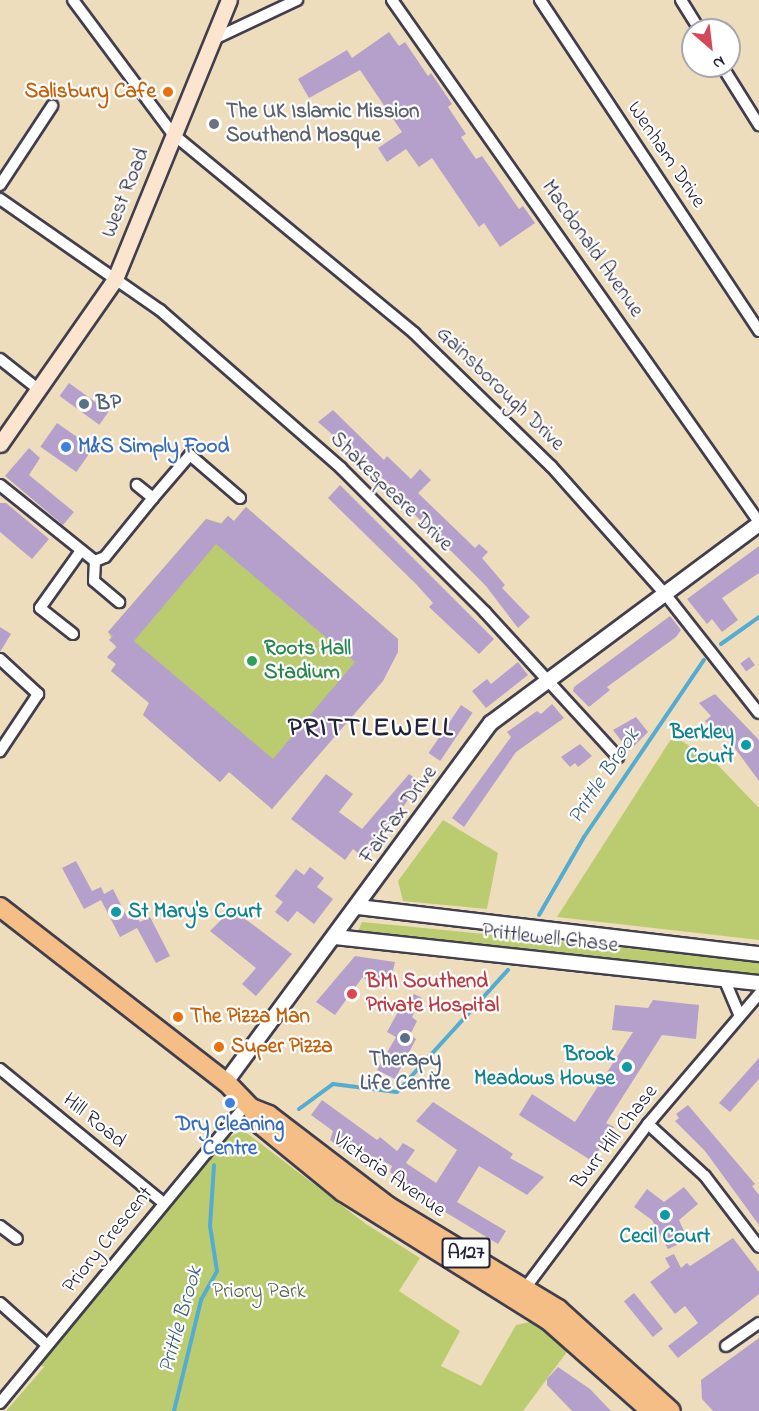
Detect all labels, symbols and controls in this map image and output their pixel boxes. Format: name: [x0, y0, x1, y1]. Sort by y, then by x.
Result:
north arrow: [681, 18, 741, 78]
text: N: [708, 49, 729, 75]
place label: Salisbury Cafe: [25, 79, 156, 105]
marker: Salisbury Cafe: [161, 85, 175, 99]
street label: Wenham Drive: [621, 97, 711, 213]
place label: The UK Islamic Mission Southend Mosque: [226, 99, 419, 149]
marker: The UK Islamic Mission Southend Mosque: [207, 117, 221, 131]
street label: West Road: [97, 145, 155, 241]
street label: Macdonald Avenue: [535, 176, 649, 322]
street label: Gainsborough Drive: [431, 321, 569, 457]
place label: BP: [96, 391, 121, 417]
marker: BP: [77, 397, 91, 411]
street label: Shakespeare Drive: [324, 427, 458, 557]
place label: M&S Simply Food: [78, 434, 229, 460]
marker: M&S Simply Food: [59, 440, 73, 454]
place label: Roots Hall Stadium: [264, 636, 351, 686]
marker: Roots Hall Stadium: [245, 654, 259, 668]
district label: PRITTLEWELL: [288, 713, 454, 745]
place label: Berkley Court: [670, 720, 734, 770]
water label: Prittle Brook: [563, 724, 647, 830]
marker: Berkley Court: [739, 738, 753, 752]
street label: Fairfax Drive: [355, 761, 443, 869]
place label: St Mary's Court: [128, 899, 262, 925]
marker: St Mary's Court: [109, 905, 123, 919]
street label: Prittlewell Chase: [481, 919, 619, 959]
place label: BMI Southend Private Hospital: [366, 969, 499, 1019]
marker: BMI Southend Private Hospital: [343, 985, 361, 1003]
place label: The Pizza Man: [190, 1004, 310, 1030]
marker: The Pizza Man: [171, 1010, 185, 1024]
marker: Therapy Life Centre: [398, 1031, 412, 1045]
place label: Super Pizza: [231, 1034, 333, 1060]
marker: Super Pizza: [212, 1040, 226, 1054]
place label: Brook Meadows House: [474, 1042, 615, 1092]
place label: Therapy Life Centre: [360, 1047, 450, 1097]
marker: Brook Meadows House: [620, 1060, 634, 1074]
street label: Burr Hill Chase: [566, 1080, 664, 1194]
street label: Hill Road: [57, 1088, 131, 1154]
marker: Dry Cleaning Centre: [223, 1096, 237, 1110]
place label: Dry Cleaning Centre: [176, 1112, 284, 1162]
street label: Victoria Avenue: [328, 1127, 450, 1223]
street label: Priory Crescent: [57, 1182, 159, 1298]
marker: Cecil Court: [658, 1208, 672, 1222]
place label: Cecil Court: [620, 1224, 710, 1250]
road number: A127: [440, 1236, 492, 1270]
water label: Prittle Brook: [154, 1264, 210, 1376]
park label: Priory Park: [212, 1279, 306, 1305]

